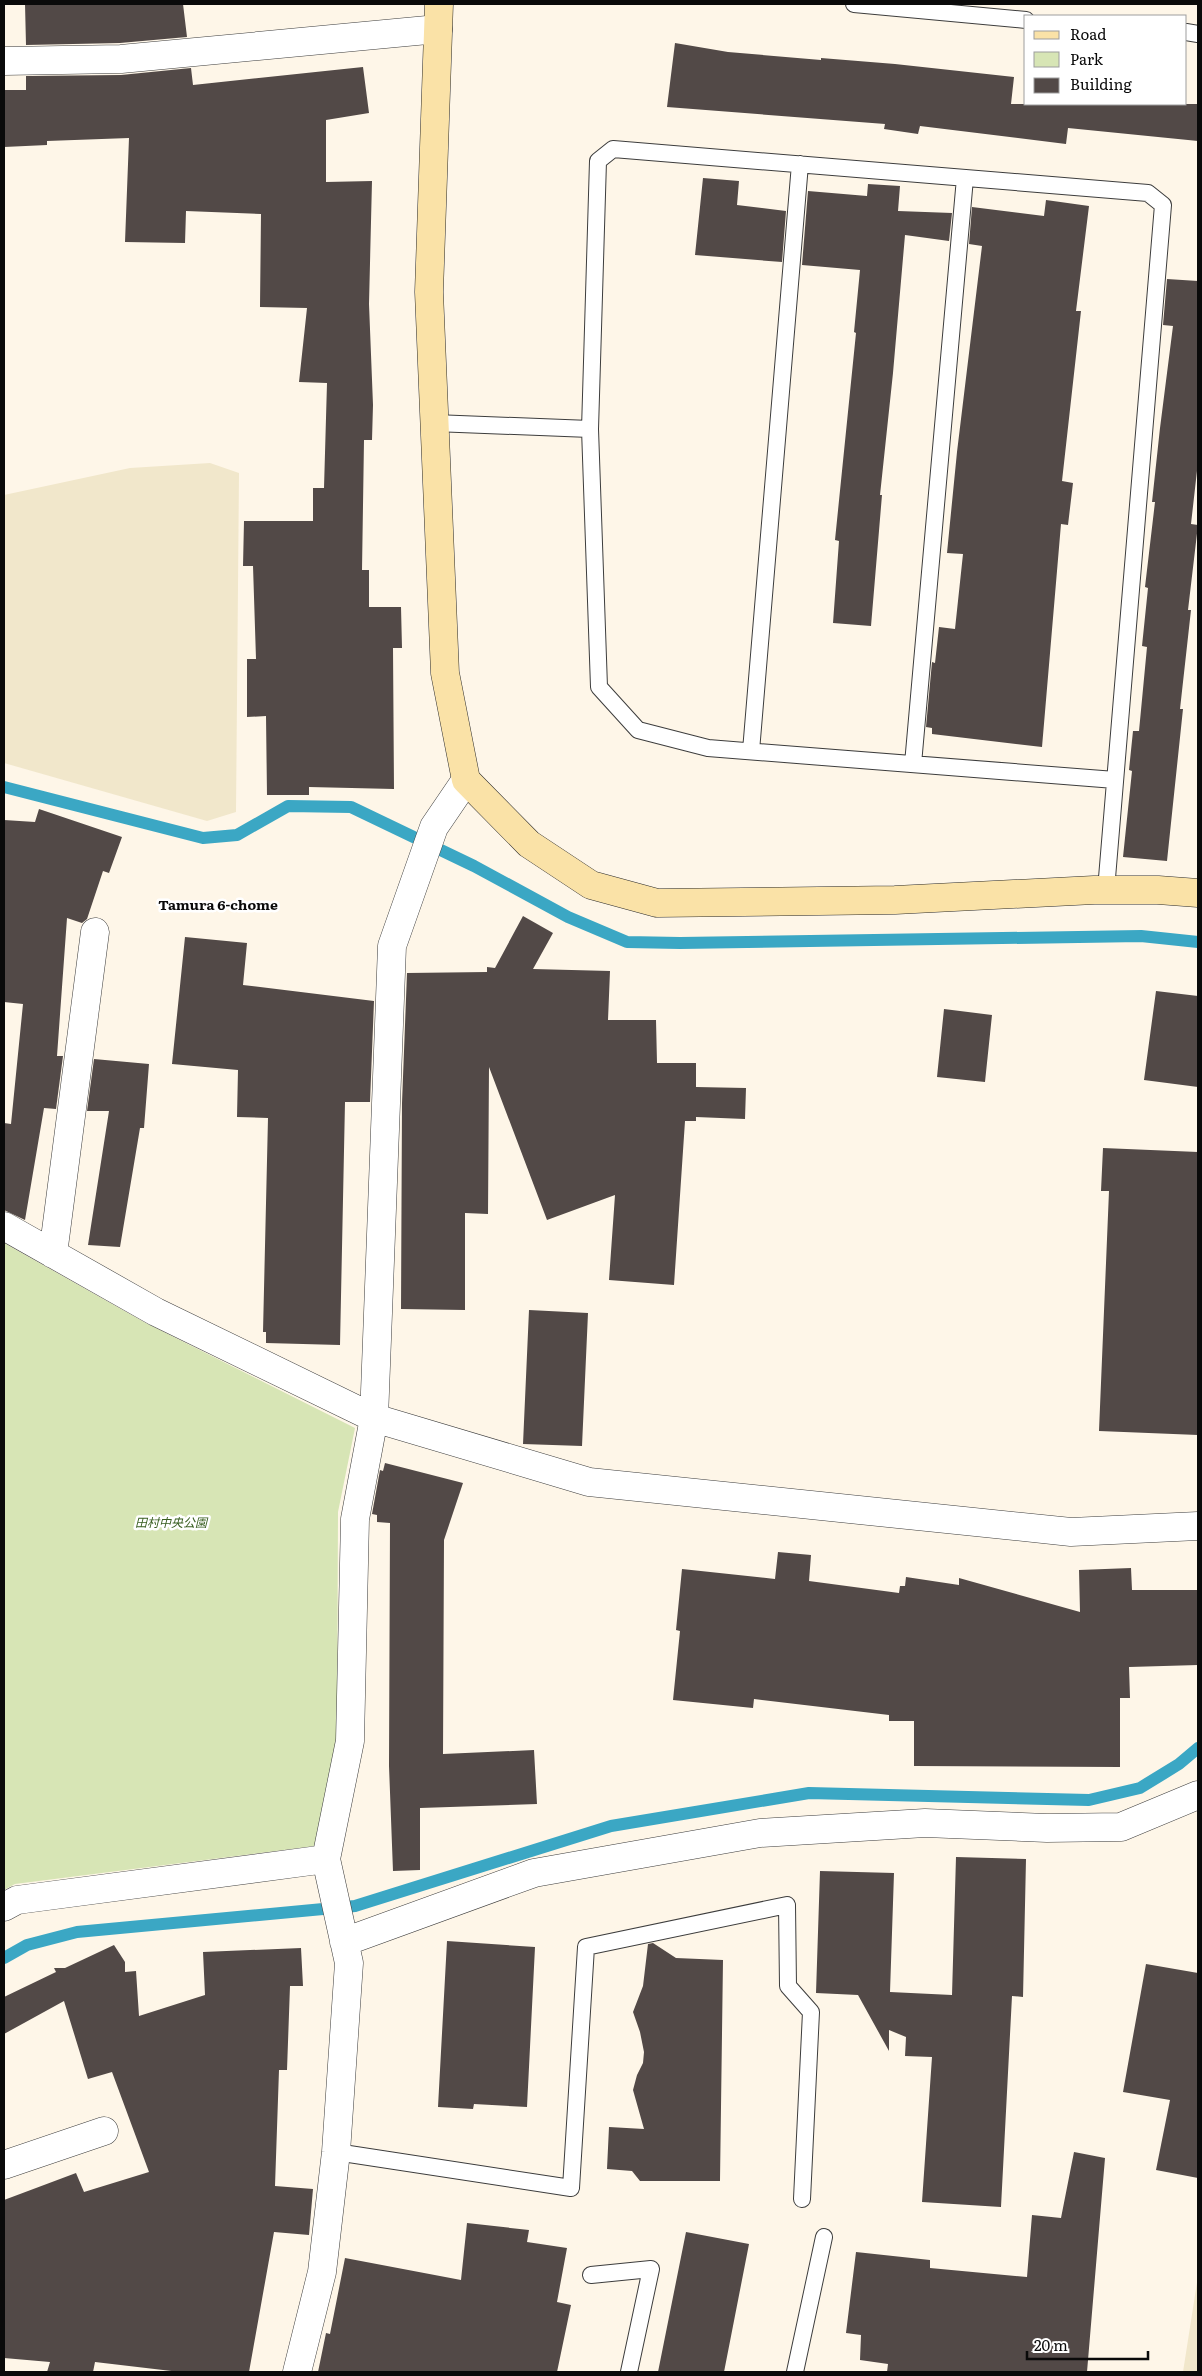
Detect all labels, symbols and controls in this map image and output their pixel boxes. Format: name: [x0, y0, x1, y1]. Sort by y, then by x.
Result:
legend: [1024, 15, 1187, 105]
text: Road: [1070, 22, 1106, 45]
text: Park: [1070, 47, 1104, 70]
text: Building: [1070, 72, 1132, 95]
district label: Tamura 6-chome: [158, 894, 278, 914]
park label: 田村中央公園: [135, 1513, 209, 1531]
scale bar: [1027, 2328, 1148, 2360]
text: 20 m: [1034, 2333, 1068, 2356]

